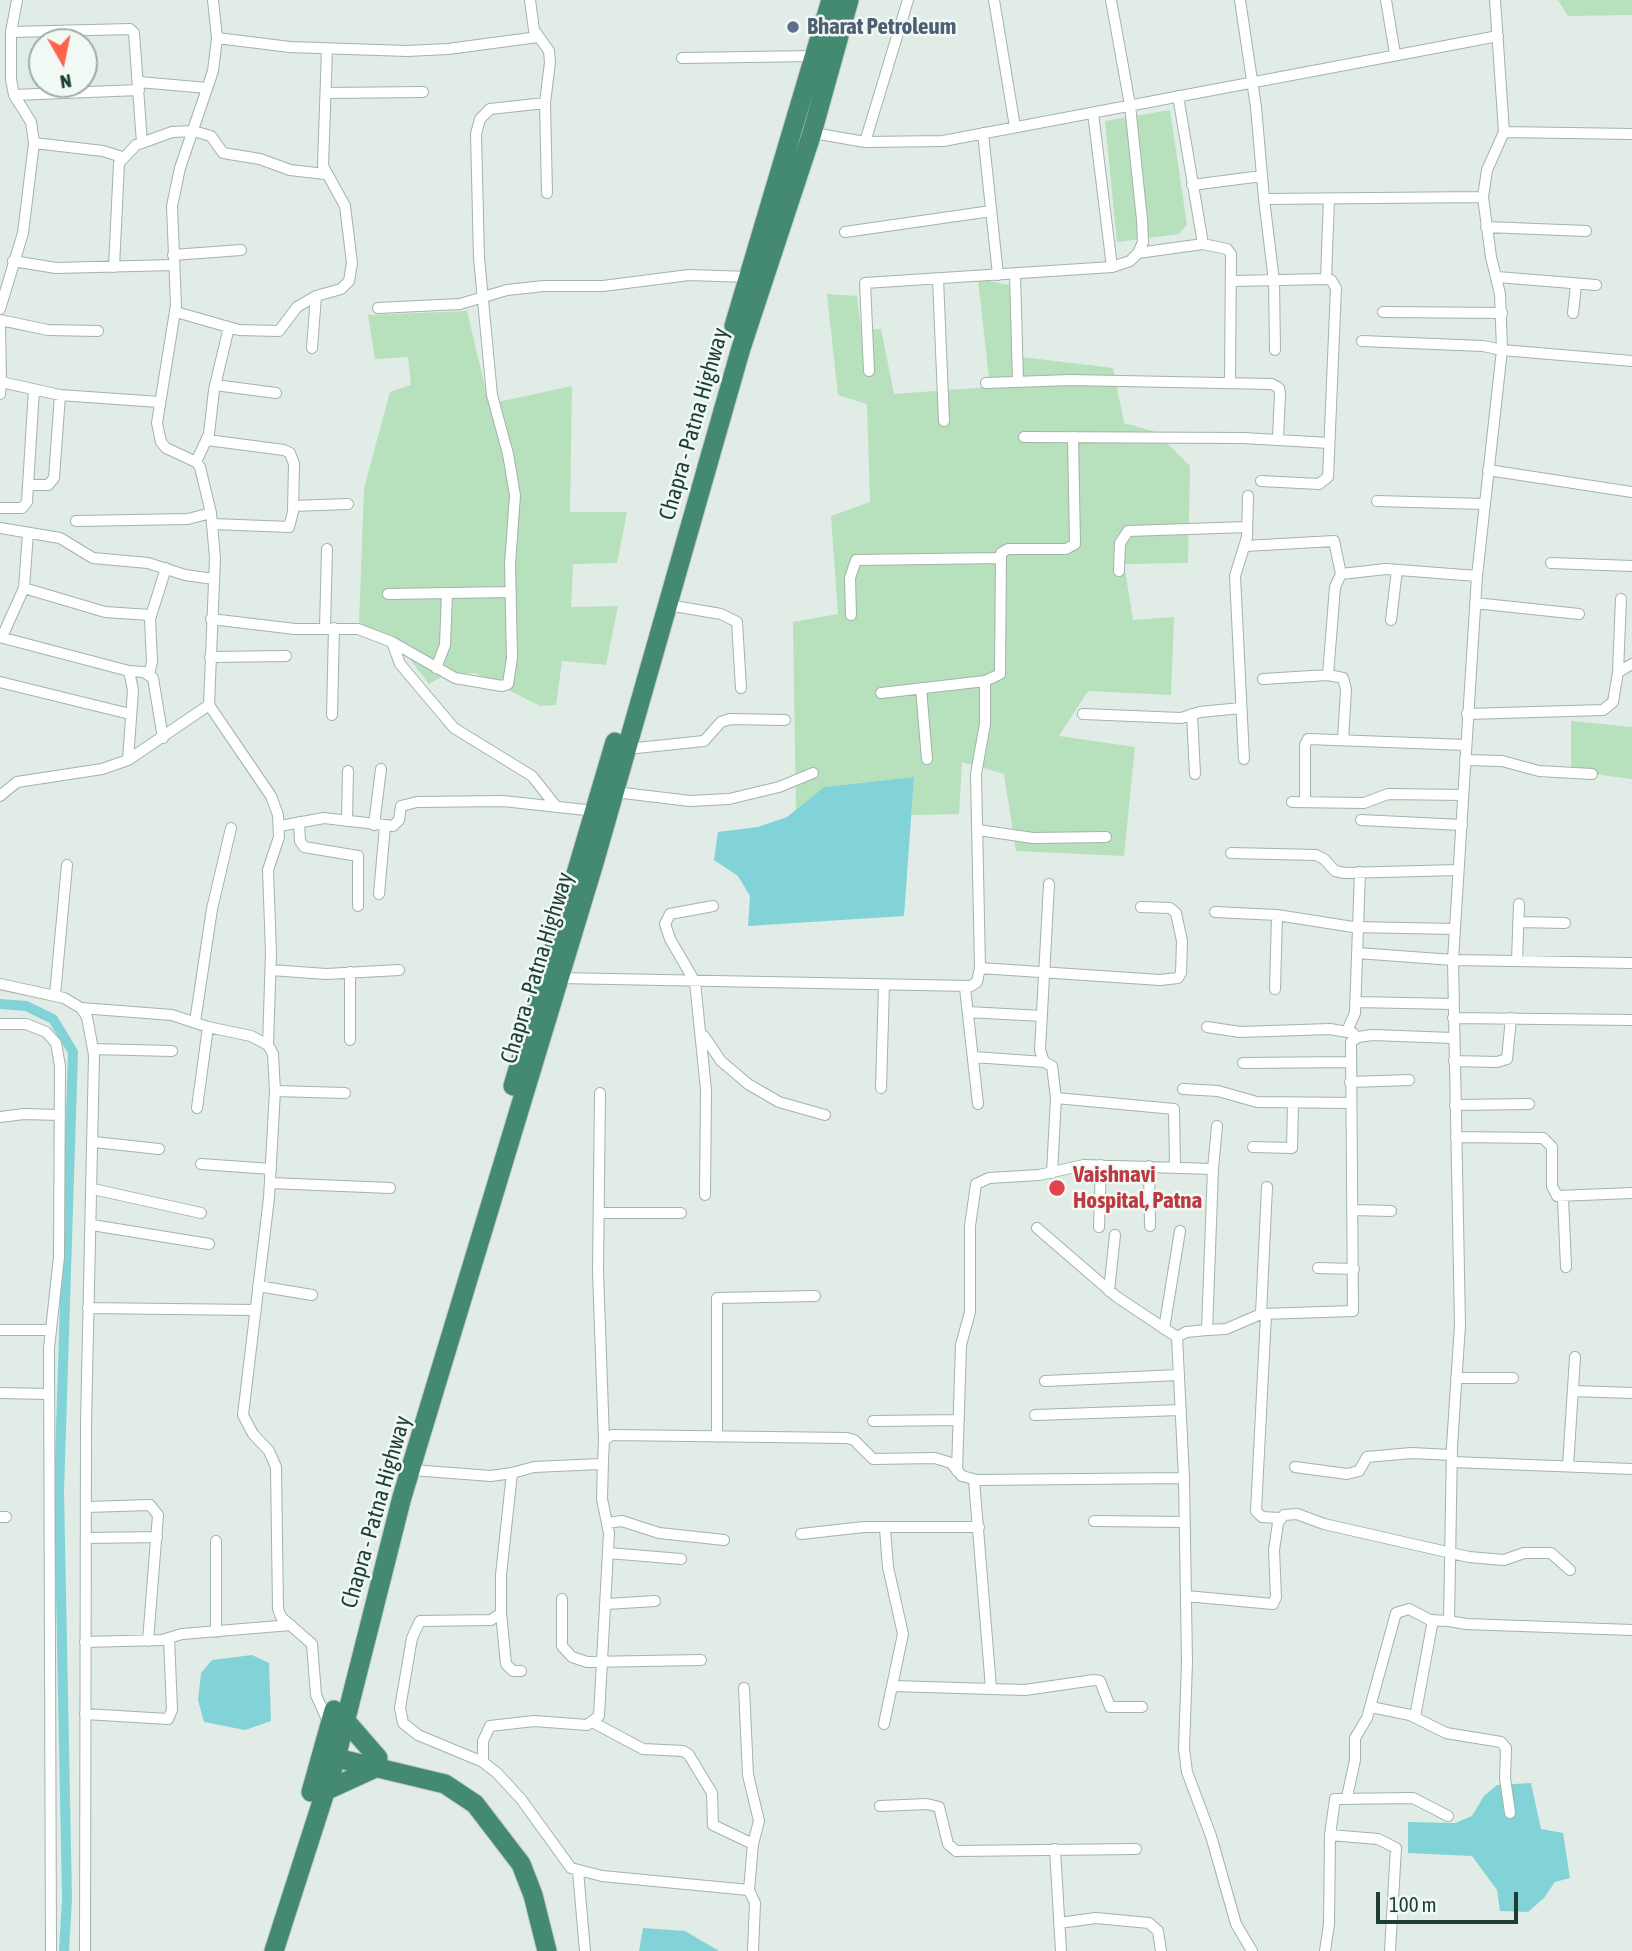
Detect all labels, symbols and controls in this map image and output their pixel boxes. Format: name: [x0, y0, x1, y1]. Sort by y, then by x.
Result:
place label: Bharat Petroleum: [807, 13, 956, 41]
marker: Bharat Petroleum: [785, 19, 801, 35]
north arrow: [28, 28, 98, 98]
text: N: [59, 70, 73, 94]
street label: Chapra - Patna Highway: [653, 325, 735, 523]
street label: Chapra - Patna Highway: [495, 869, 579, 1067]
place label: Vaishnavi Hospital, Patna: [1073, 1161, 1202, 1215]
marker: Vaishnavi Hospital, Patna: [1047, 1178, 1067, 1198]
street label: Chapra - Patna Highway: [335, 1413, 417, 1611]
scale bar: [1380, 1878, 1522, 1922]
text: 100 m: [1389, 1892, 1437, 1916]

